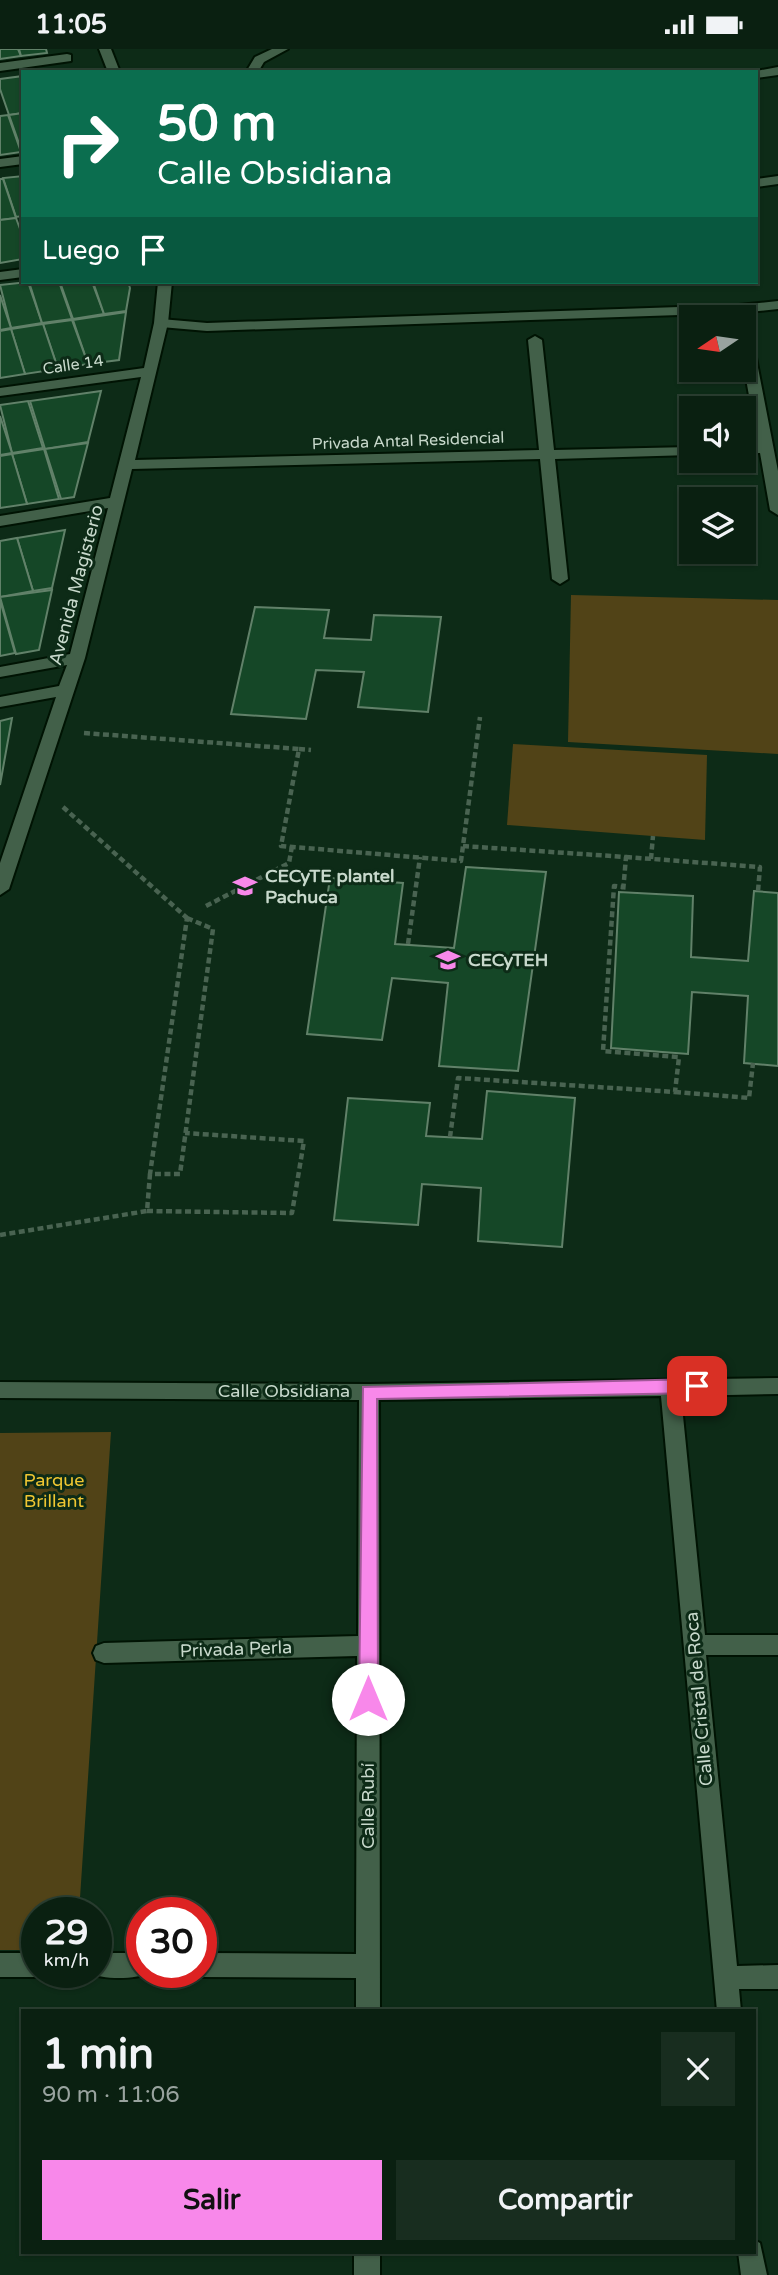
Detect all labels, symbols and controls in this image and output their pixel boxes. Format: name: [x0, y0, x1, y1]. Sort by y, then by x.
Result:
text: 11:05: [35, 9, 107, 40]
text: 50 m: [157, 95, 276, 154]
icon: right: [42, 98, 133, 189]
text: Calle Obsidiana: [157, 155, 392, 193]
icon: arrive: [134, 231, 172, 269]
text: Luego: [42, 235, 120, 266]
north arrow: [679, 305, 756, 381]
map controls: [679, 305, 756, 564]
street label: Calle 14: [41, 351, 105, 379]
button: sound: [679, 396, 756, 473]
street label: Privada Antal Residencial: [311, 428, 505, 454]
button: layers: [679, 487, 756, 564]
street label: Avenida Magisterio: [44, 502, 108, 668]
place label: CECyTE plantel Pachuca: [265, 865, 395, 908]
school or university icon: CECyTE plantel Pachuca: [231, 872, 259, 900]
school or university icon: CECyTEH: [434, 946, 462, 974]
place label: CECyTEH: [468, 949, 548, 971]
pin: [667, 1356, 727, 1416]
icon: arrive: [678, 1367, 716, 1405]
street label: Calle Obsidiana: [218, 1380, 350, 1402]
park label: Parque Brillant: [24, 1469, 84, 1512]
street label: Calle Cristal de Roca: [680, 1611, 718, 1787]
street label: Privada Perla: [179, 1636, 293, 1662]
position arrow: [331, 1662, 405, 1736]
street label: Calle Rubí: [357, 1762, 379, 1849]
speed limit sign: 30: [126, 1897, 217, 1988]
text: 29: [45, 1912, 88, 1954]
text: km/h: [44, 1949, 89, 1971]
text: 1 min: [42, 2029, 154, 2080]
button: close: [661, 2032, 735, 2106]
text: 90 m · 11:06: [42, 2081, 180, 2109]
button: Salir: [42, 2160, 382, 2240]
button: Compartir: [396, 2160, 735, 2240]

